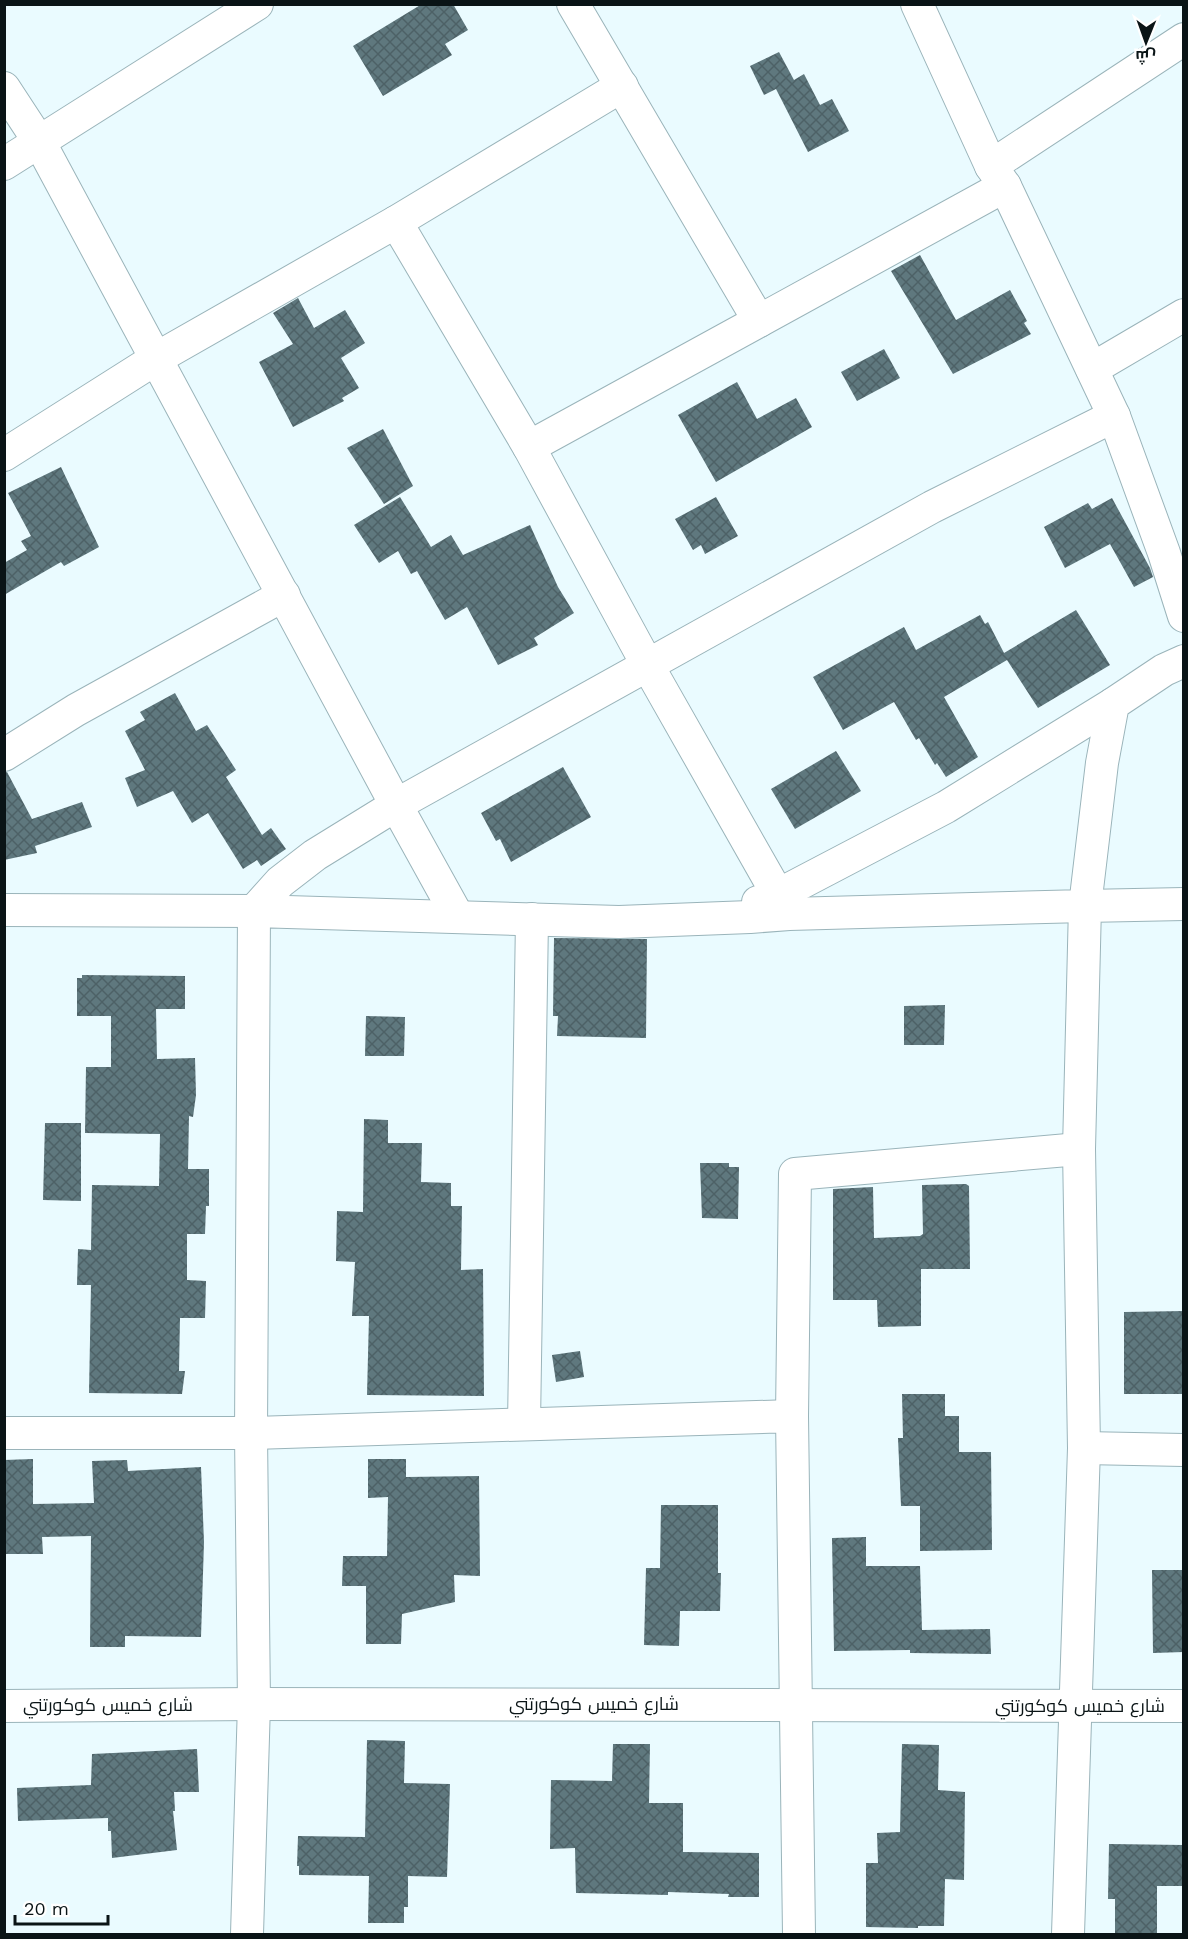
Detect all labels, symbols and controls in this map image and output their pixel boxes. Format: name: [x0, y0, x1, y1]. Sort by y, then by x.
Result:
north arrow: [1116, 12, 1176, 72]
text: ش: [1135, 47, 1156, 66]
street label: شارع خميس كوكورتني: [509, 1693, 679, 1718]
street label: شارع خميس كوكورتني: [23, 1694, 193, 1719]
street label: شارع خميس كوكورتني: [995, 1695, 1165, 1720]
scale bar: [15, 1888, 108, 1926]
text: 20 m: [24, 1898, 69, 1919]

